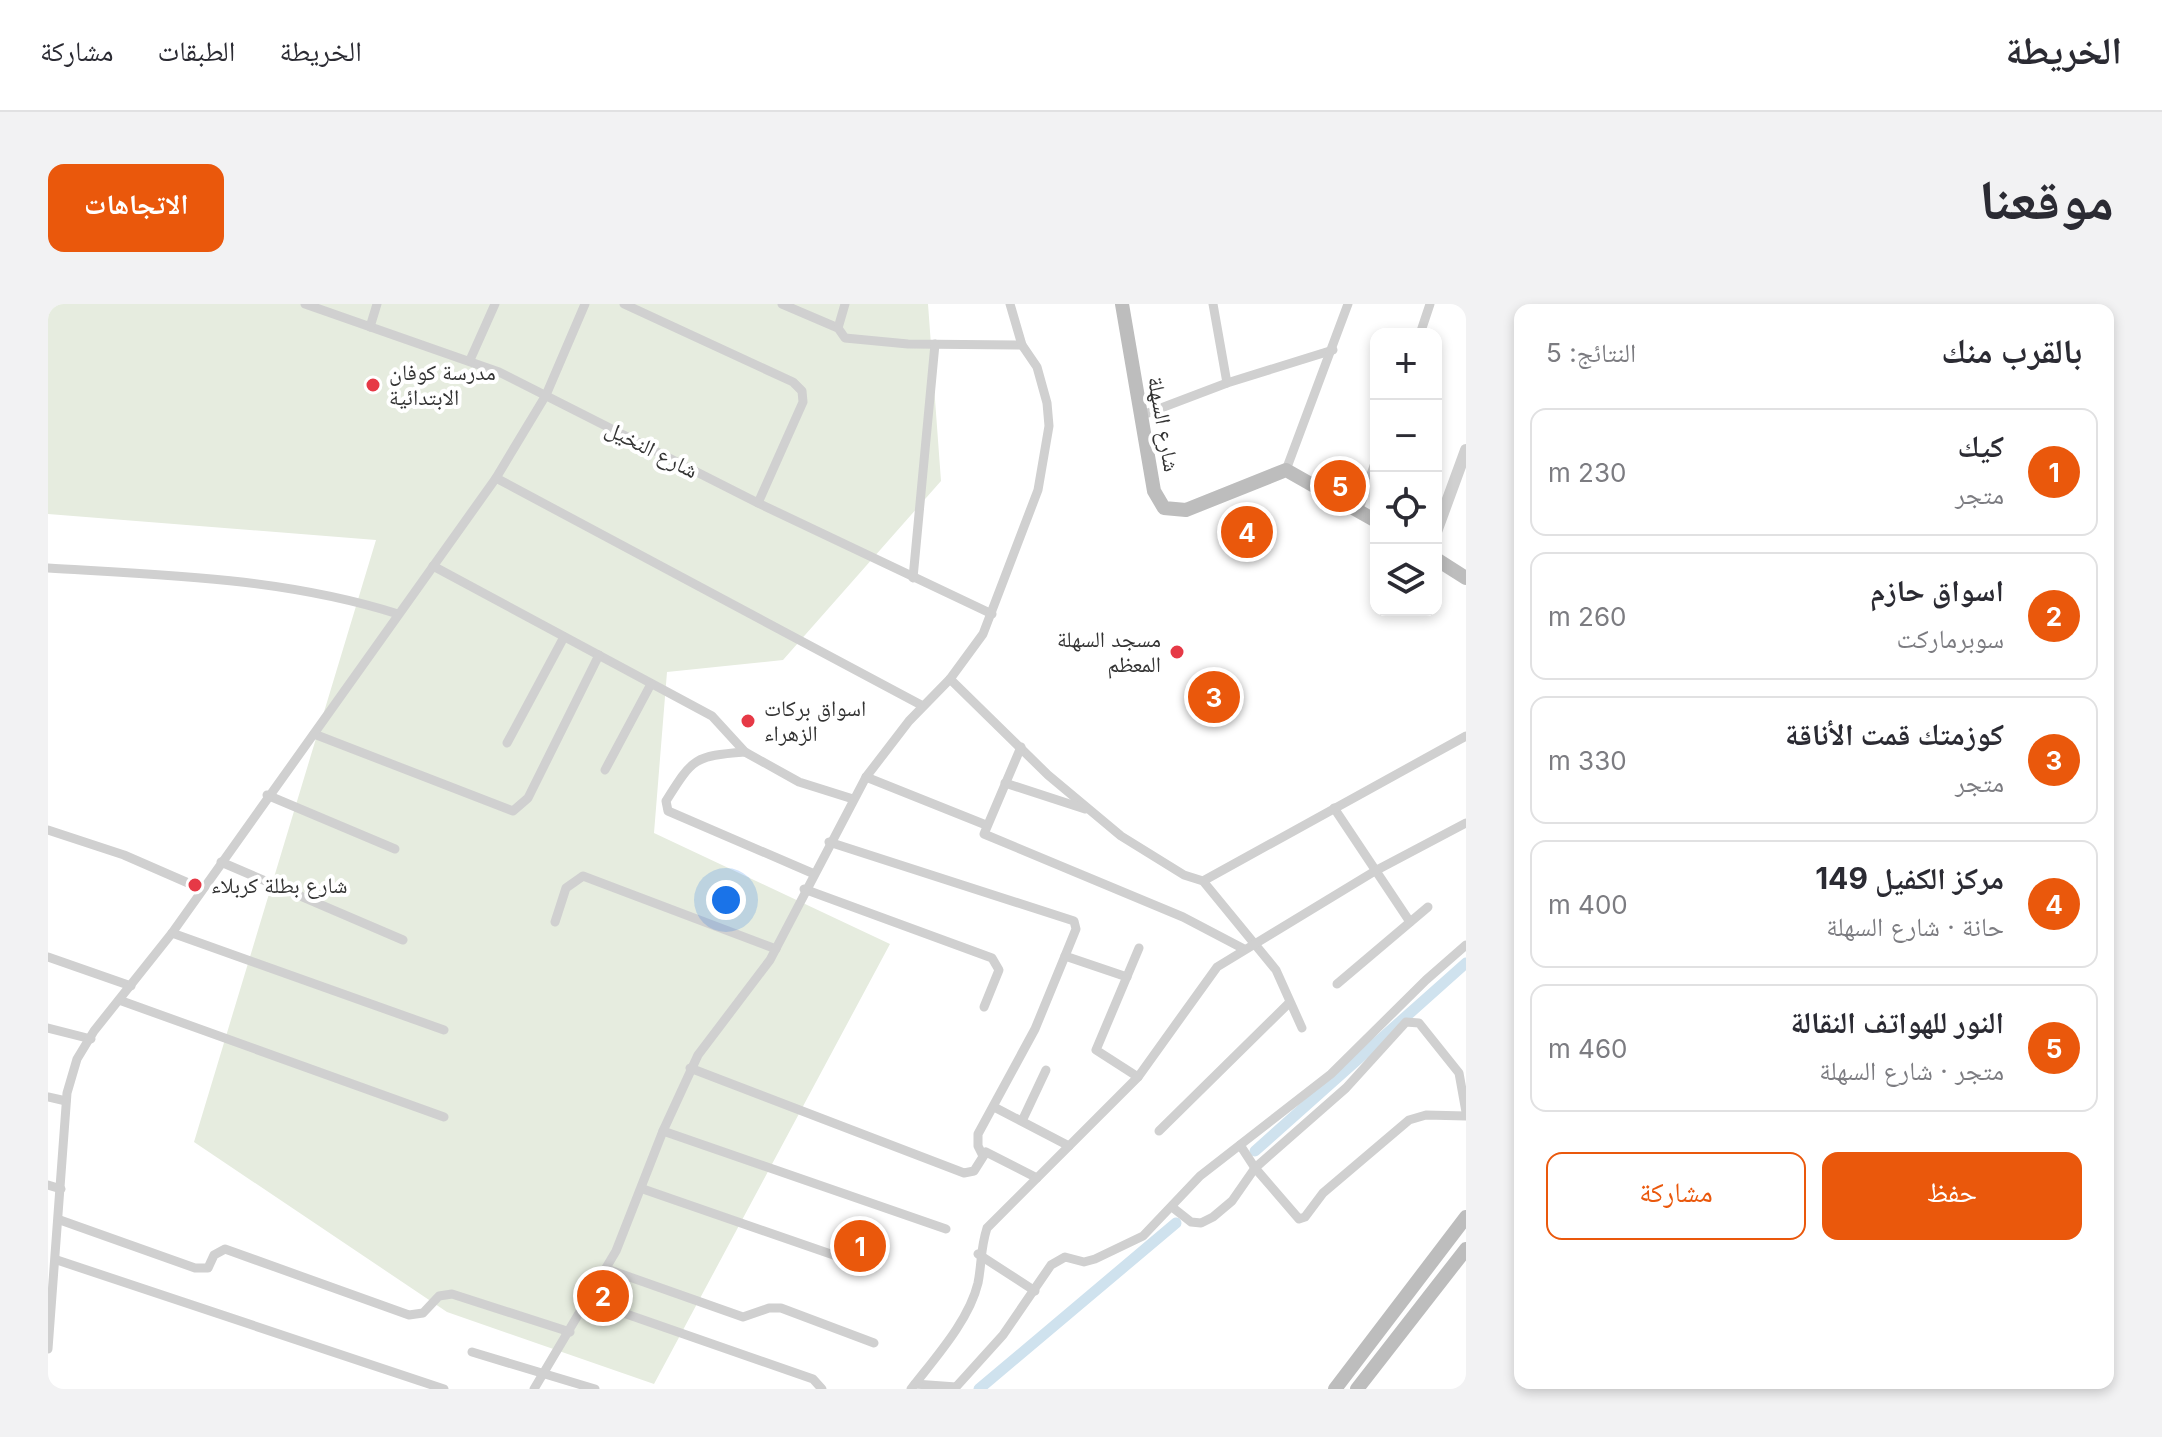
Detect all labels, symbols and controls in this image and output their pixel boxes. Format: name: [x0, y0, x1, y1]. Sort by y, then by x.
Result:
text: الخريطة: [2005, 27, 2122, 73]
text: مشاركة: [40, 34, 114, 68]
text: الطبقات: [158, 34, 235, 68]
text: الخريطة: [279, 34, 362, 68]
button: الاتجاهات: [48, 164, 224, 252]
text: موقعنا: [1979, 166, 2114, 234]
map controls: [1370, 328, 1442, 616]
button: +: [1370, 328, 1442, 400]
text: بالقرب منك: [1941, 330, 2082, 371]
text: النتائج: 5: [1546, 337, 1636, 368]
place label: مدرسة كوفان الابتدائية: [389, 359, 496, 410]
street label: شارع السهلة: [1142, 374, 1185, 474]
marker: مدرسة كوفان الابتدائية: [364, 376, 382, 394]
button: −: [1370, 400, 1442, 472]
street label: شارع النخيل: [601, 415, 702, 484]
text: كيك: [1958, 428, 2004, 464]
pin: 5: [1314, 456, 1366, 516]
text: 230 m: [1548, 457, 1626, 488]
text: 1: [2048, 457, 2060, 488]
button: locate: [1370, 472, 1442, 544]
text: متجر: [1955, 479, 2004, 510]
pin: 4: [1221, 502, 1273, 562]
button: layers: [1370, 544, 1442, 616]
text: اسواق حازم: [1870, 572, 2004, 608]
text: 260 m: [1548, 601, 1626, 632]
text: 2: [2046, 601, 2062, 632]
text: سوبرماركت: [1897, 623, 2004, 654]
place label: مسجد السهلة المعظم: [1057, 626, 1161, 679]
marker: مسجد السهلة المعظم: [1168, 643, 1186, 661]
pin: 3: [1188, 667, 1240, 727]
place label: اسواق بركات الزهراء: [764, 695, 866, 746]
marker: اسواق بركات الزهراء: [739, 712, 757, 730]
text: كوزمتك قمت الأناقة: [1785, 716, 2004, 752]
text: 330 m: [1548, 745, 1627, 776]
text: 3: [2046, 745, 2062, 776]
text: متجر: [1955, 767, 2004, 798]
text: مركز الكفيل 149: [1815, 860, 2004, 896]
place label: شارع بطلة كربلاء: [211, 872, 348, 899]
marker: شارع بطلة كربلاء: [186, 876, 204, 894]
your location: [706, 880, 746, 920]
text: 400 m: [1548, 889, 1628, 920]
text: 4: [2045, 889, 2063, 920]
text: حانة · شارع السهلة: [1826, 911, 2004, 942]
text: النور للهواتف النقالة: [1791, 1004, 2004, 1040]
text: 460 m: [1548, 1033, 1627, 1064]
text: 5: [2046, 1033, 2062, 1064]
text: متجر · شارع السهلة: [1819, 1055, 2004, 1086]
button: مشاركة: [1546, 1152, 1806, 1240]
button: حفظ: [1822, 1152, 2082, 1240]
pin: 1: [834, 1216, 886, 1276]
pin: 2: [577, 1266, 629, 1326]

